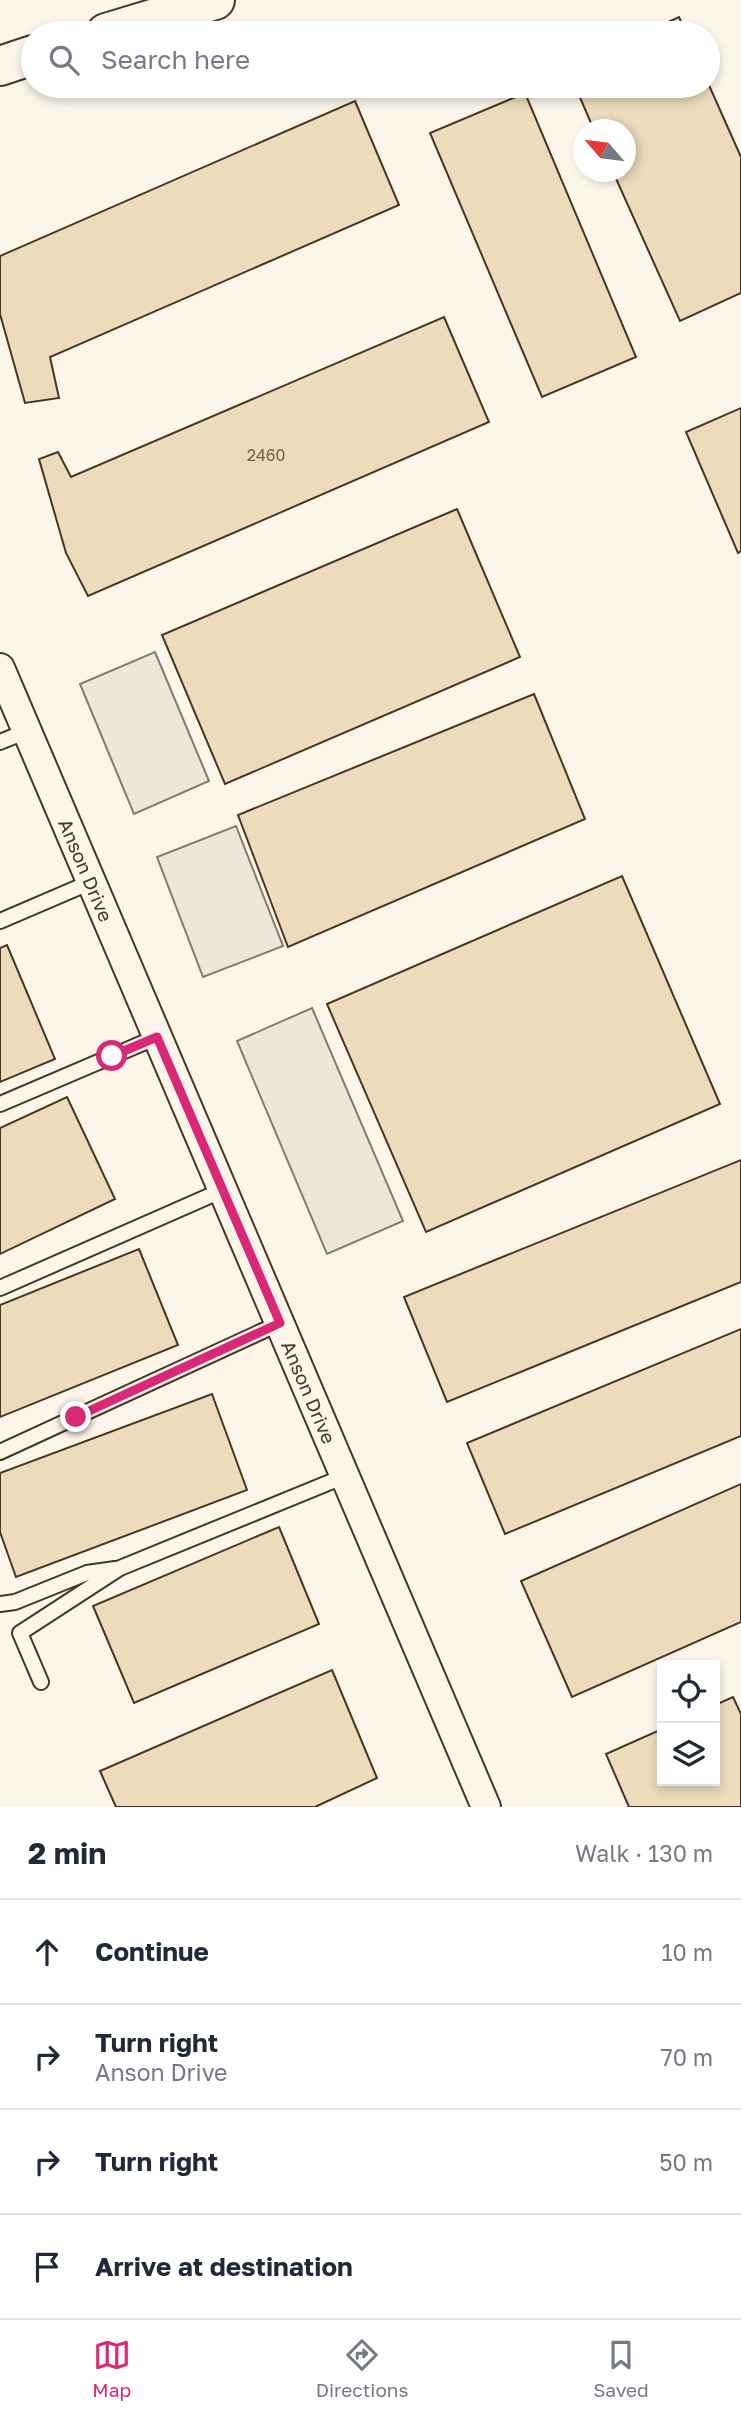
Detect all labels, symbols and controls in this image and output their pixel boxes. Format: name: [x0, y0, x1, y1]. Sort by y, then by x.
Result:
search box: [21, 21, 720, 98]
icon: search: [45, 41, 83, 79]
text: Search here: [101, 44, 250, 75]
north arrow: [573, 119, 636, 182]
house number: 2460: [247, 445, 285, 465]
street label: Anson Drive: [54, 815, 118, 925]
route start: [96, 1040, 127, 1071]
street label: Anson Drive: [277, 1337, 341, 1447]
route end: [60, 1401, 91, 1432]
map controls: [657, 1660, 720, 1786]
button: locate: [657, 1660, 720, 1723]
button: layers: [657, 1723, 720, 1786]
text: 2 min: [28, 1835, 106, 1871]
text: Walk · 130 m: [575, 1839, 713, 1867]
icon: ahead: [28, 1933, 66, 1971]
text: Continue: [95, 1936, 209, 1967]
text: 10 m: [661, 1938, 713, 1966]
text: Turn right: [95, 2027, 218, 2058]
icon: right: [28, 2038, 66, 2076]
text: 70 m: [660, 2043, 713, 2071]
text: Anson Drive: [95, 2058, 227, 2086]
icon: right: [28, 2143, 66, 2181]
text: Turn right: [95, 2146, 218, 2177]
text: 50 m: [659, 2148, 713, 2176]
icon: arrive: [28, 2248, 66, 2286]
text: Arrive at destination: [95, 2251, 353, 2282]
tab: Map: [92, 2336, 131, 2401]
tab: Directions: [316, 2336, 409, 2401]
tab: Saved: [593, 2336, 649, 2401]

